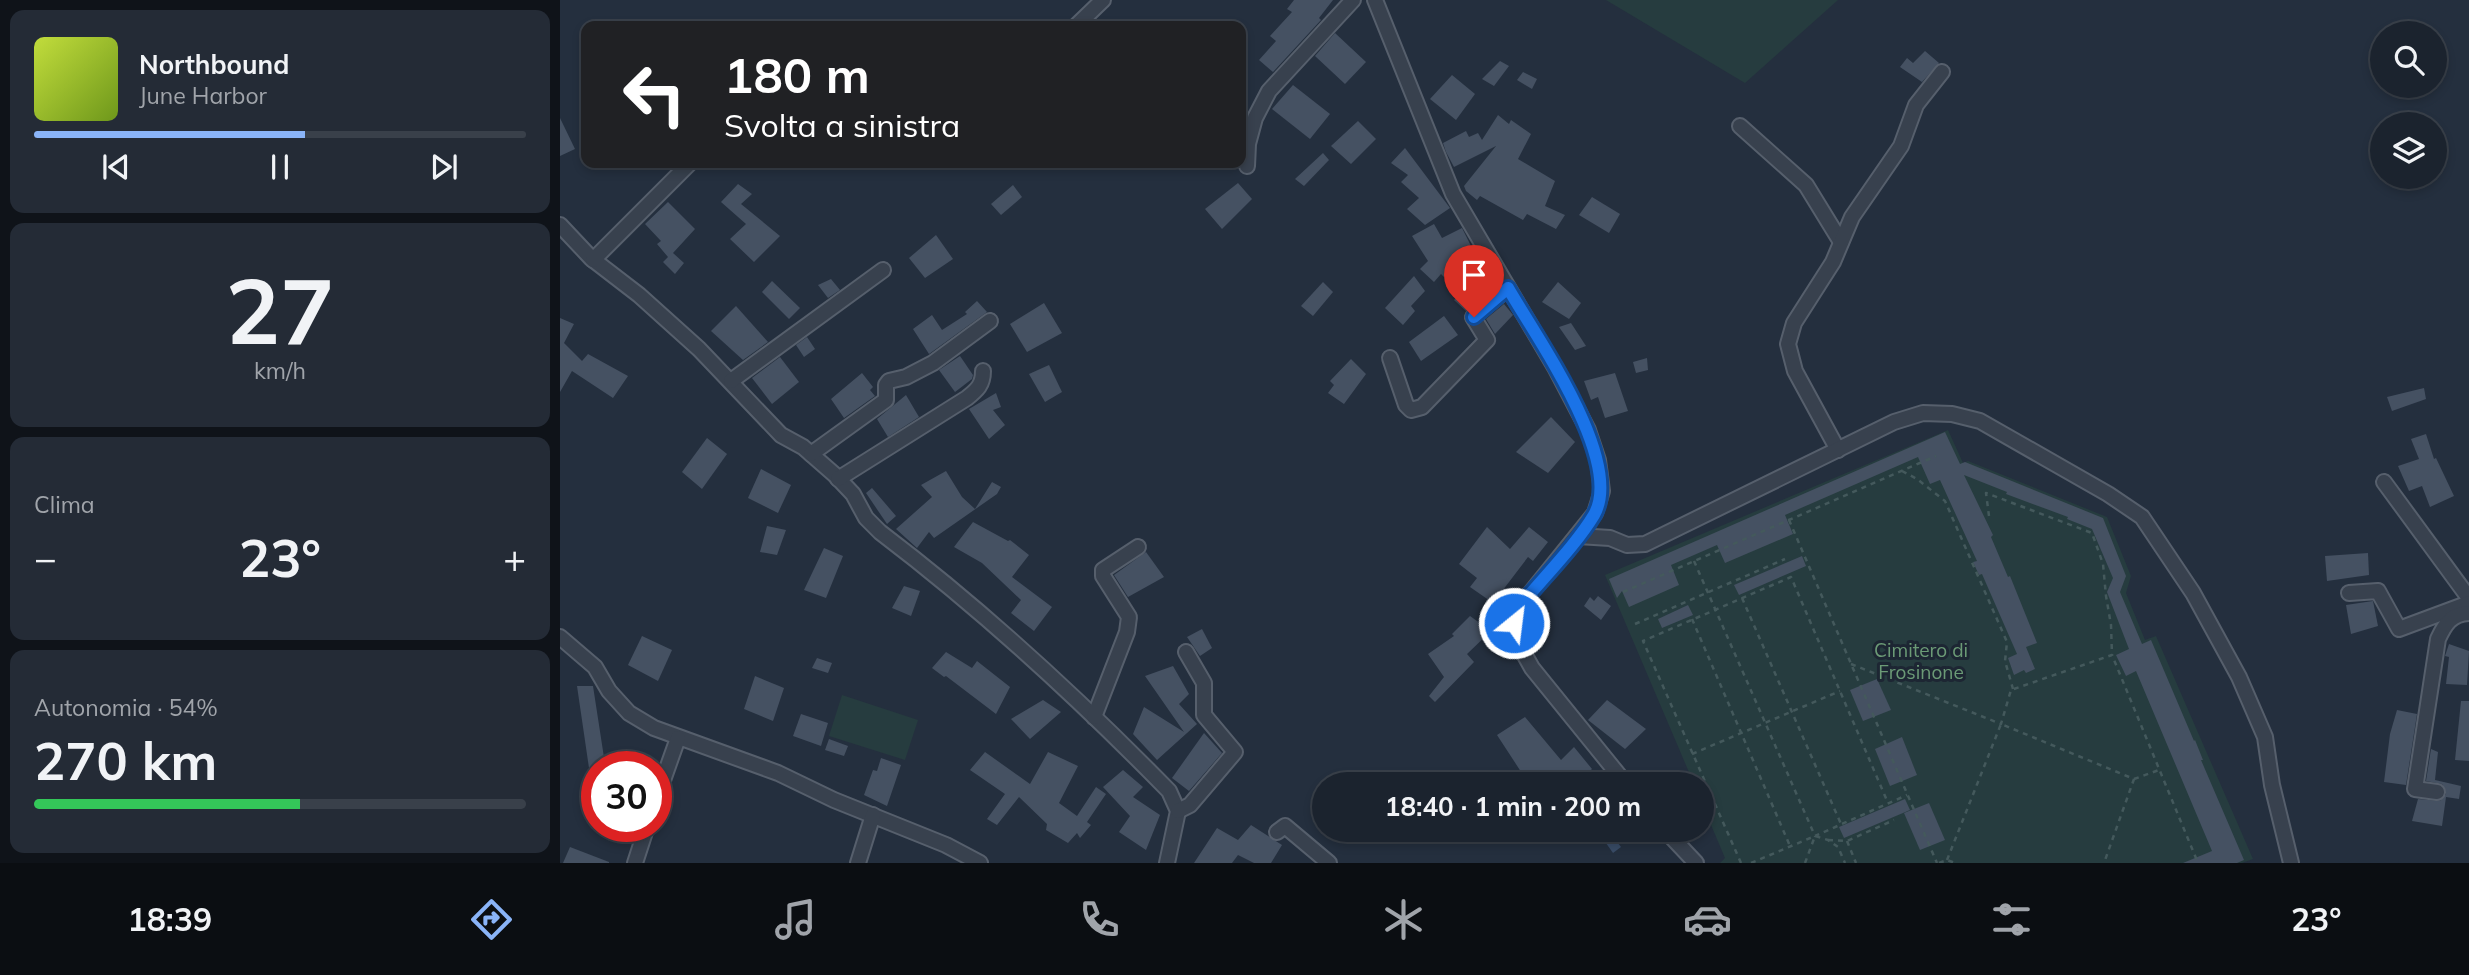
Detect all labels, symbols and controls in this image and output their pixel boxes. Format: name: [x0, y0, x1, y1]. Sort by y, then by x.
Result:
map controls: [2370, 21, 2447, 189]
button: search: [2370, 21, 2447, 98]
text: 180 m: [724, 44, 870, 105]
text: Northbound: [139, 48, 289, 81]
icon: left: [609, 49, 700, 140]
text: June Harbor: [139, 81, 267, 110]
text: Svolta a sinistra: [724, 105, 960, 145]
button: layers: [2370, 112, 2447, 189]
icon: previous: [97, 148, 135, 186]
icon: pause: [261, 148, 299, 186]
icon: next: [425, 148, 463, 186]
pin: [1444, 245, 1504, 317]
text: 27: [225, 253, 335, 367]
icon: arrive: [1455, 256, 1493, 294]
text: km/h: [254, 356, 306, 385]
text: Clima: [34, 490, 95, 519]
text: 23°: [239, 525, 321, 590]
text: −: [34, 534, 57, 582]
text: +: [503, 534, 526, 582]
position arrow: [1477, 586, 1551, 660]
park label: Cimitero di Frosinone: [1874, 638, 1968, 684]
text: Autonomia · 54%: [34, 693, 218, 722]
text: 270 km: [34, 728, 217, 793]
speed limit sign: 30: [581, 751, 672, 842]
text: 18:40 · 1 min · 200 m: [1385, 790, 1641, 823]
icon: directions: [467, 895, 516, 944]
icon: music: [771, 895, 820, 944]
icon: phone: [1075, 895, 1124, 944]
icon: climate: [1379, 895, 1428, 944]
icon: car: [1683, 895, 1732, 944]
icon: filters: [1987, 895, 2036, 944]
text: 18:39: [127, 899, 212, 939]
text: 23°: [2291, 899, 2341, 939]

